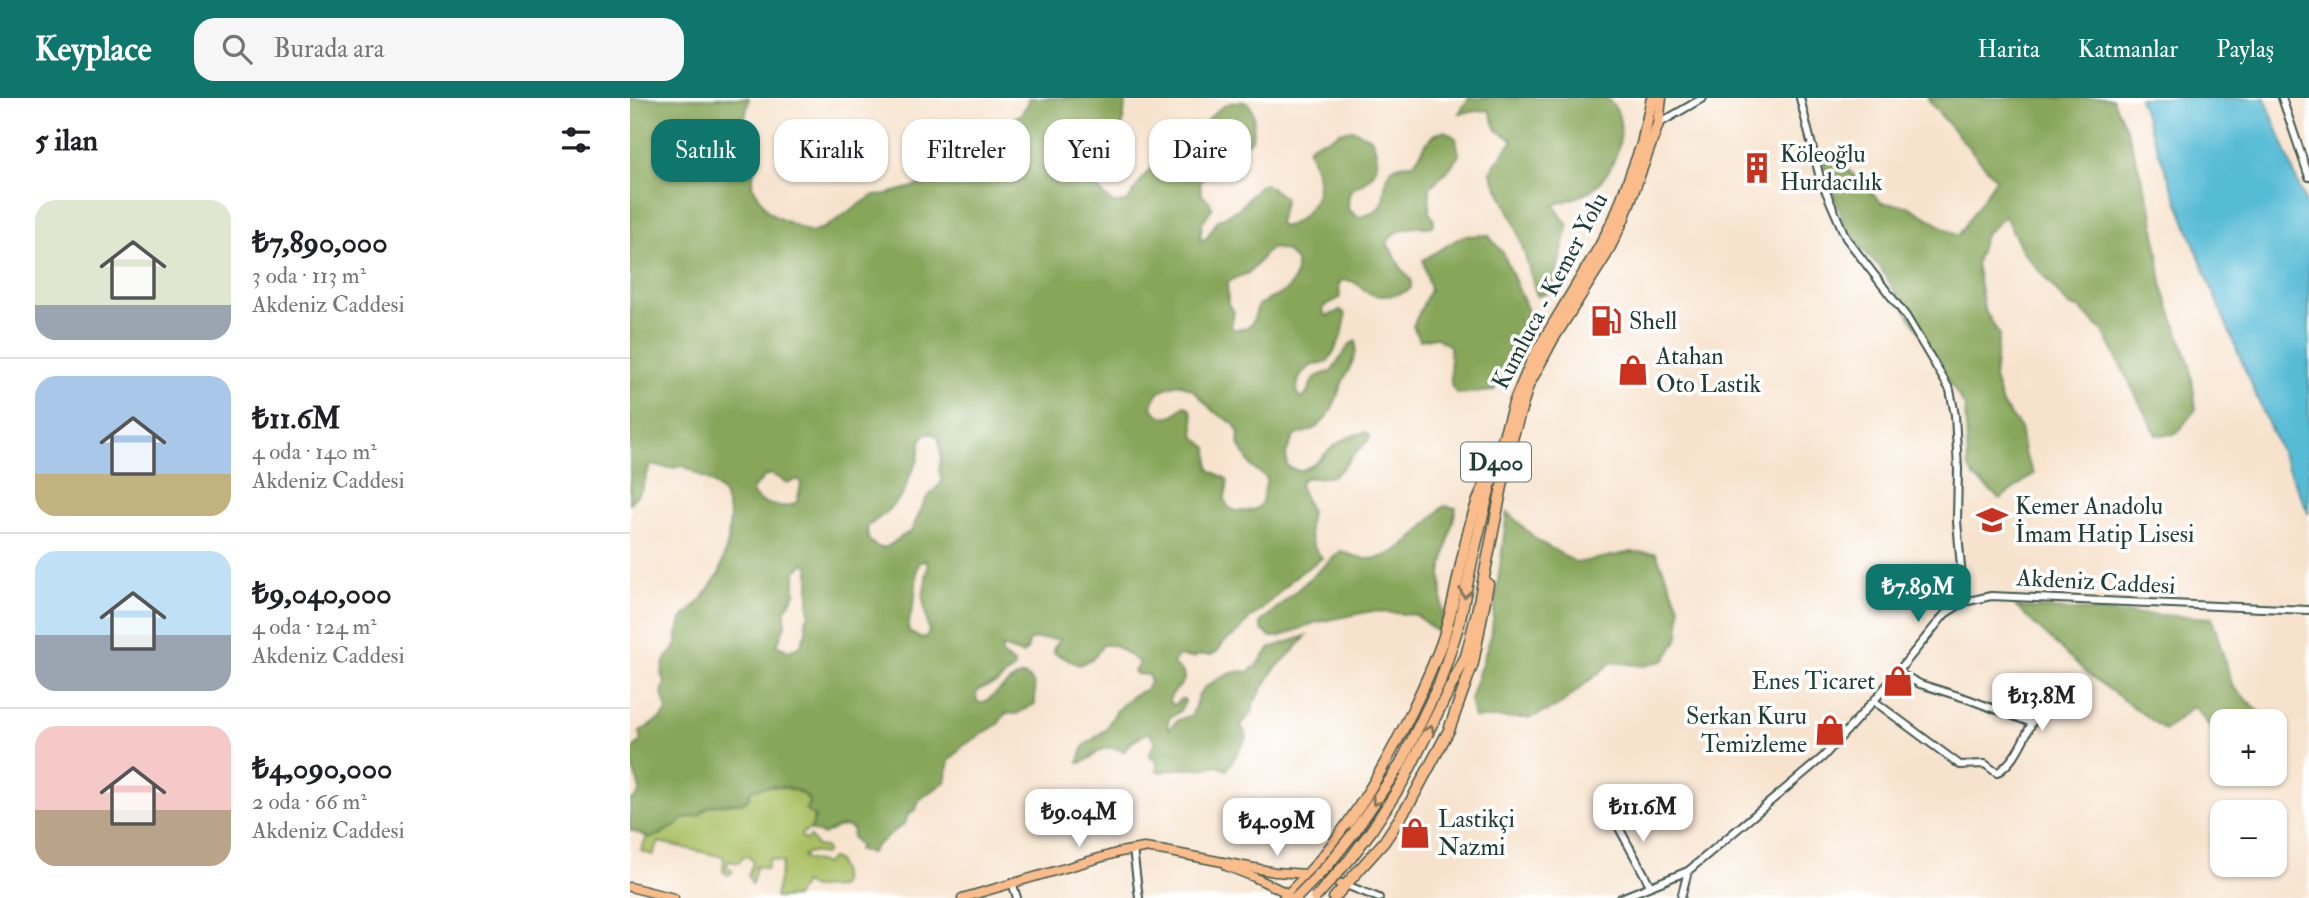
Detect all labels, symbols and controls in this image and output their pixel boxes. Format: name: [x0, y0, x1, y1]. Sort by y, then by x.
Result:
search box: [194, 18, 684, 81]
text: Keyplace: [35, 29, 152, 70]
icon: search: [218, 30, 256, 68]
text: Burada ara: [274, 33, 384, 65]
text: Harita: [1977, 34, 2040, 65]
text: Katmanlar: [2078, 34, 2178, 65]
text: Paylaş: [2216, 34, 2274, 65]
chip: Satılık: [651, 119, 760, 182]
chip: Kiralık: [774, 119, 888, 182]
chip: Filtreler: [902, 119, 1030, 182]
chip: Yeni: [1044, 119, 1135, 182]
chip: Daire: [1149, 119, 1251, 182]
icon: filters: [557, 121, 595, 159]
text: 5 ilan: [35, 122, 98, 159]
place label: Köleoğlu Hurdacılık: [1780, 139, 1883, 198]
building icon: Köleoğlu Hurdacılık: [1740, 151, 1774, 185]
street label: Kumluca - Kemer Yolu: [1485, 187, 1615, 395]
text: ₺7,890,000: [252, 224, 388, 261]
icon: home: [91, 228, 175, 312]
text: 3 oda · 113 m²: [252, 261, 366, 290]
text: Akdeniz Caddesi: [252, 290, 405, 319]
fuel station icon: Shell: [1589, 304, 1623, 338]
place label: Shell: [1629, 306, 1677, 337]
place label: Atahan Oto Lastik: [1655, 341, 1761, 400]
shop icon: Atahan Oto Lastik: [1616, 353, 1650, 387]
text: ₺11.6M: [252, 400, 341, 437]
icon: home: [91, 404, 175, 488]
text: 4 oda · 140 m²: [252, 437, 377, 466]
road number: D400: [1461, 442, 1531, 482]
text: Akdeniz Caddesi: [252, 466, 405, 495]
place label: Kemer Anadolu İmam Hatip Lisesi: [2015, 491, 2194, 550]
school or university icon: Kemer Anadolu İmam Hatip Lisesi: [1975, 503, 2009, 537]
street label: Akdeniz Caddesi: [2015, 562, 2176, 602]
pin: ₺7.89M: [1861, 564, 1975, 624]
text: ₺7.89M: [1882, 572, 1954, 601]
text: ₺9,040,000: [252, 575, 392, 612]
icon: home: [91, 579, 175, 663]
one-way arrow: [1459, 587, 1474, 599]
text: 4 oda · 124 m²: [252, 612, 377, 641]
text: Akdeniz Caddesi: [252, 641, 405, 670]
shop icon: Enes Ticaret: [1881, 664, 1915, 698]
place label: Enes Ticaret: [1752, 666, 1875, 697]
pin: ₺13.8M: [1985, 674, 2099, 733]
text: ₺13.8M: [2008, 681, 2076, 710]
place label: Serkan Kuru Temizleme: [1686, 701, 1807, 760]
map controls: [2210, 709, 2287, 877]
button: +: [2210, 709, 2287, 786]
shop icon: Serkan Kuru Temizleme: [1813, 713, 1847, 747]
one-way arrow: [1422, 725, 1436, 737]
text: ₺4,090,000: [252, 750, 392, 787]
icon: home: [91, 754, 175, 838]
pin: ₺11.6M: [1586, 784, 1700, 844]
text: 2 oda · 66 m²: [252, 787, 367, 816]
pin: ₺9.04M: [1022, 790, 1136, 849]
text: ₺11.6M: [1609, 792, 1677, 821]
one-way arrow: [1372, 793, 1384, 806]
text: ₺9.04M: [1041, 797, 1117, 826]
pin: ₺4.09M: [1220, 798, 1334, 858]
button: −: [2210, 800, 2287, 877]
place label: Lastikçi Nazmi: [1438, 804, 1515, 863]
text: ₺4.09M: [1239, 806, 1315, 835]
text: Akdeniz Caddesi: [252, 816, 405, 845]
shop icon: Lastikçi Nazmi: [1398, 816, 1432, 850]

